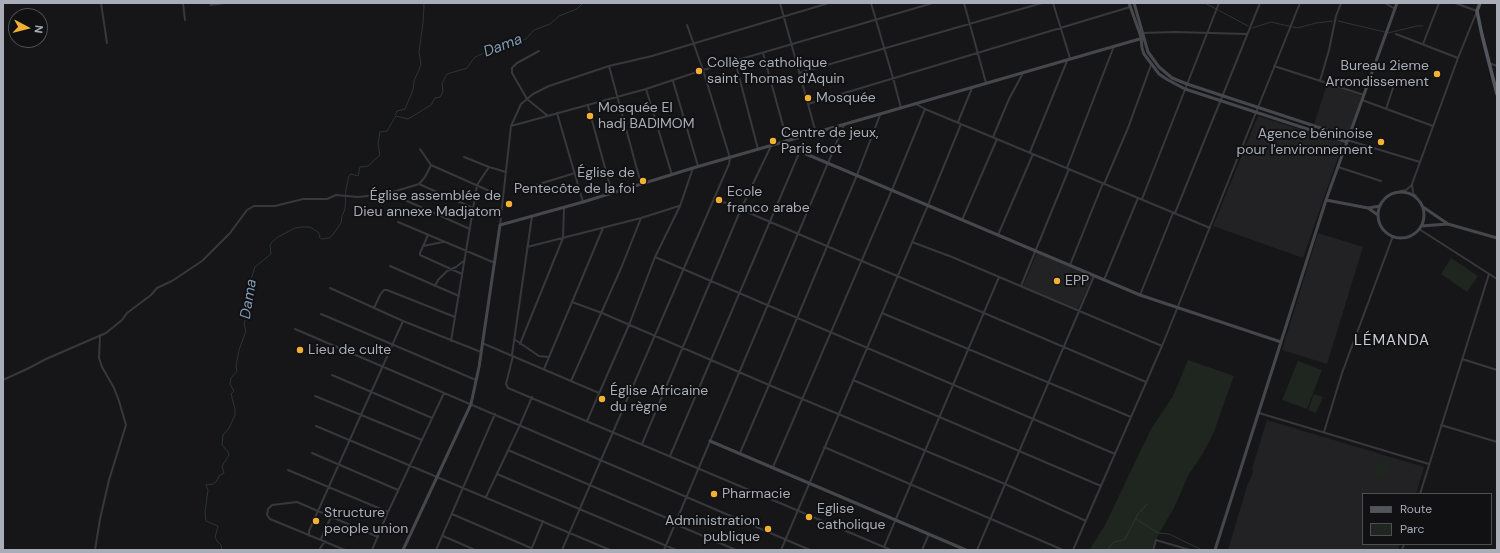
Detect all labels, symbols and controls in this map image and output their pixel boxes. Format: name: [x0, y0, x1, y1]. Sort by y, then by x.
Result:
north arrow: [8, 8, 48, 48]
text: N: [31, 25, 46, 34]
water label: Dama: [481, 30, 525, 62]
place label: Collège catholique saint Thomas d'Aquin: [707, 55, 845, 88]
place label: Bureau 2ieme Arrondissement: [1325, 58, 1429, 90]
marker: Collège catholique saint Thomas d'Aquin: [694, 66, 704, 76]
marker: Bureau 2ieme Arrondissement: [1432, 69, 1442, 79]
place label: Mosquée: [816, 90, 876, 106]
marker: Mosquée: [803, 93, 813, 103]
place label: Mosquée El hadj BADIMOM: [598, 100, 694, 132]
marker: Mosquée El hadj BADIMOM: [585, 111, 595, 121]
place label: Centre de jeux, Paris foot: [781, 125, 878, 158]
place label: Agence béninoise pour l'environnement: [1236, 126, 1373, 158]
marker: Centre de jeux, Paris foot: [768, 136, 778, 146]
marker: Agence béninoise pour l'environnement: [1376, 137, 1386, 147]
place label: Église de Pentecôte de la foi: [514, 165, 635, 198]
marker: Église de Pentecôte de la foi: [638, 176, 648, 186]
place label: Ecole franco arabe: [727, 184, 810, 216]
place label: Église assemblée de Dieu annexe Madjatom: [354, 188, 501, 220]
marker: Ecole franco arabe: [714, 195, 724, 205]
marker: Église assemblée de Dieu annexe Madjatom: [504, 199, 514, 209]
place label: EPP: [1065, 273, 1089, 289]
marker: EPP: [1052, 276, 1062, 286]
water label: Dama: [237, 278, 261, 320]
district label: LÉMANDA: [1354, 332, 1430, 350]
place label: Lieu de culte: [308, 342, 391, 358]
marker: Lieu de culte: [295, 345, 305, 355]
place label: Église Africaine du règne: [610, 383, 708, 416]
marker: Église Africaine du règne: [597, 394, 607, 404]
place label: Pharmacie: [722, 486, 790, 502]
marker: Pharmacie: [709, 489, 719, 499]
legend: [1362, 493, 1492, 545]
place label: Eglise catholique: [817, 501, 886, 534]
text: Route: [1400, 501, 1432, 517]
place label: Structure people union: [324, 505, 408, 538]
marker: Eglise catholique: [804, 512, 814, 522]
place label: Administration publique: [665, 513, 760, 546]
marker: Structure people union: [311, 516, 321, 526]
text: Parc: [1400, 521, 1424, 537]
marker: Administration publique: [763, 524, 773, 534]

